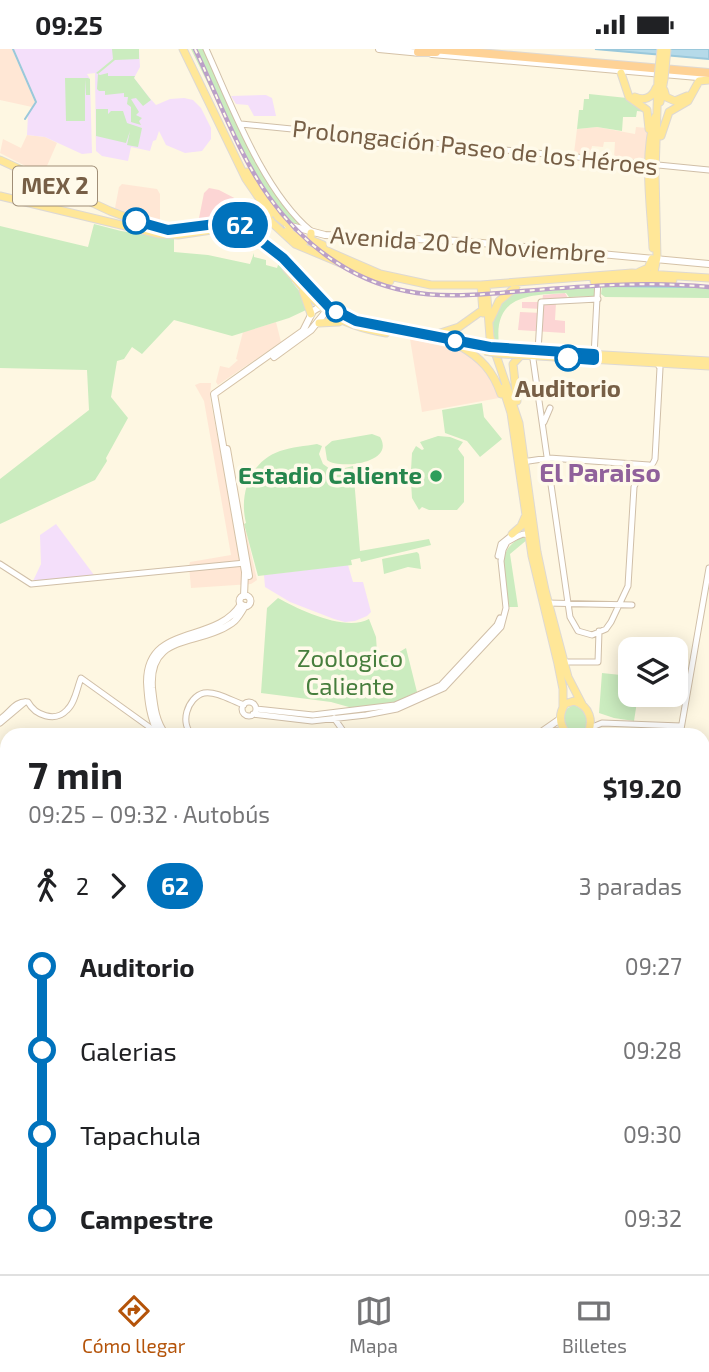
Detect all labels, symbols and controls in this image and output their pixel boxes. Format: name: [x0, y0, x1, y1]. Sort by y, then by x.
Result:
text: 09:25: [35, 9, 103, 40]
street label: Prolongación Paseo de los Héroes: [291, 113, 659, 180]
road number: MEX 2: [13, 167, 97, 205]
line badge: 62: [208, 202, 272, 248]
unlabelled marker: [123, 208, 149, 234]
text: 62: [226, 210, 254, 239]
street label: Avenida 20 de Noviembre: [329, 219, 607, 268]
unlabelled marker: [326, 302, 346, 322]
unlabelled marker: [445, 331, 465, 351]
marker: Auditorio: [555, 345, 581, 371]
place label: Auditorio: [515, 373, 621, 402]
district label: El Paraiso: [539, 456, 661, 487]
place label: Estadio Caliente: [238, 460, 422, 489]
marker: Estadio Caliente: [428, 468, 444, 484]
map controls: [618, 637, 688, 707]
button: layers: [618, 637, 688, 707]
park label: Zoologico Caliente: [297, 643, 403, 700]
text: 7 min: [28, 751, 123, 797]
text: $19.20: [602, 772, 682, 803]
text: 09:25 – 09:32 · Autobús: [28, 800, 270, 828]
icon: walk: [28, 867, 66, 905]
icon: forward: [99, 867, 137, 905]
text: 62: [161, 871, 189, 900]
text: 2: [76, 872, 89, 900]
text: 3 paradas: [579, 872, 682, 900]
text: Auditorio: [80, 951, 195, 982]
text: 09:27: [625, 952, 682, 980]
text: Galerias: [80, 1035, 177, 1066]
text: 09:28: [623, 1036, 682, 1064]
text: Tapachula: [80, 1119, 201, 1150]
text: 09:30: [623, 1120, 682, 1148]
text: Campestre: [80, 1203, 213, 1234]
text: 09:32: [624, 1204, 682, 1232]
tab: Cómo llegar: [82, 1292, 185, 1357]
tab: Mapa: [349, 1292, 398, 1357]
tab: Billetes: [562, 1292, 627, 1357]

